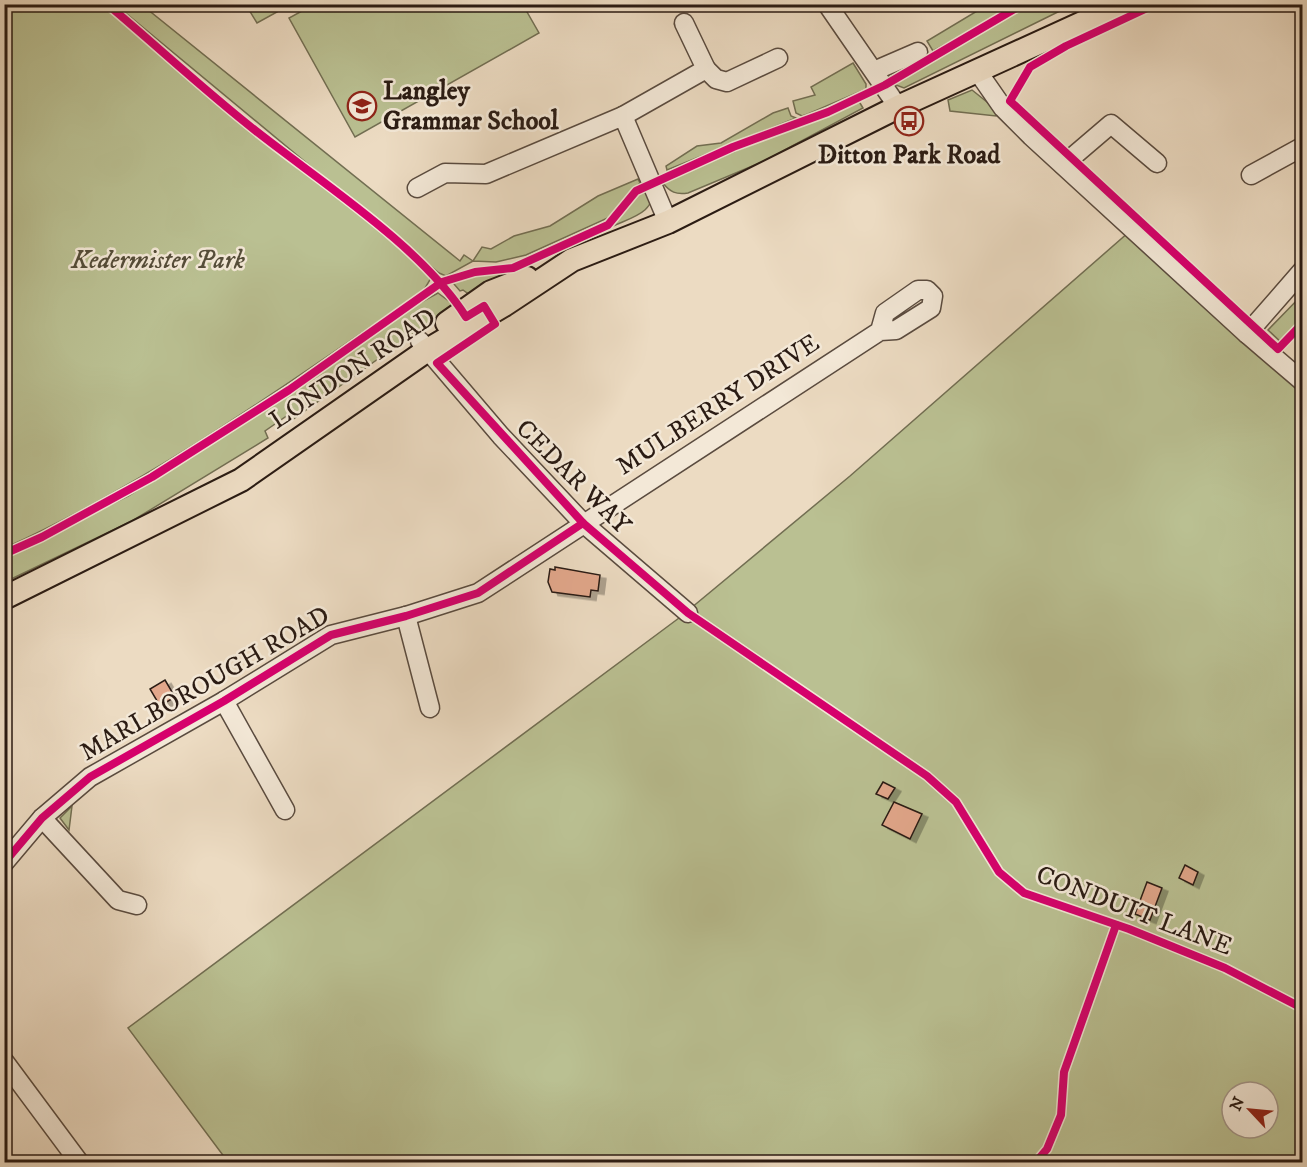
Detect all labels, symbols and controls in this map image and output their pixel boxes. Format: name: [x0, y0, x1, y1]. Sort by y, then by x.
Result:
place label: Langley Grammar School: [383, 75, 560, 138]
school or university icon: Langley Grammar School: [346, 90, 378, 122]
bus stop icon: Ditton Park Road: [893, 105, 925, 137]
place label: Ditton Park Road: [818, 139, 1001, 172]
park label: Kedermister Park: [70, 244, 245, 277]
street label: LONDON ROAD: [263, 301, 443, 437]
street label: MULBERRY DRIVE: [610, 327, 826, 483]
street label: CEDAR WAY: [508, 412, 638, 542]
street label: MARLBOROUGH ROAD: [74, 599, 336, 769]
street label: CONDUIT LANE: [1031, 858, 1237, 964]
north arrow: [1220, 1080, 1280, 1140]
text: N: [1226, 1094, 1249, 1114]

